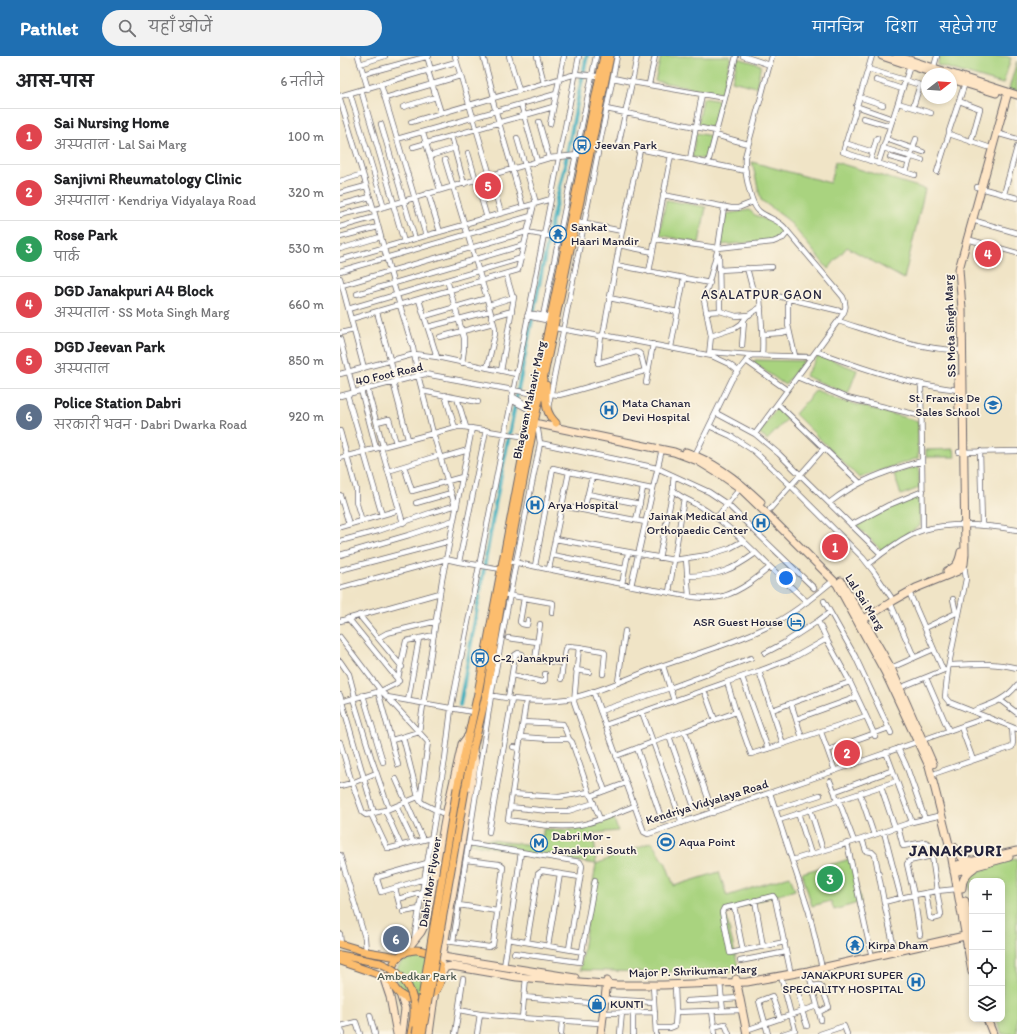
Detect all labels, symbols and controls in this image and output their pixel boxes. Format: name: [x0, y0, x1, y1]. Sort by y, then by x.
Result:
search box: [102, 10, 382, 46]
text: Pathlet: [20, 17, 78, 40]
icon: search: [116, 17, 138, 39]
text: यहाँ खोजें: [148, 18, 212, 36]
text: मानचित्र: [812, 19, 864, 36]
text: दिशा: [886, 19, 917, 36]
text: सहेजे गए: [939, 19, 997, 36]
north arrow: [921, 68, 957, 104]
text: आस-पास: [16, 71, 94, 91]
text: 6 नतीजे: [280, 74, 324, 89]
text: Sai Nursing Home: [54, 114, 169, 132]
text: 1: [26, 129, 32, 144]
text: 100 m: [288, 129, 324, 144]
bus stop icon: Jeevan Park: [572, 135, 592, 155]
text: अस्पताल · Lal Sai Marg: [54, 137, 187, 152]
place label: Jeevan Park: [595, 138, 658, 152]
text: Sanjivni Rheumatology Clinic: [54, 170, 242, 188]
pin: 5: [475, 171, 501, 201]
text: 2: [26, 185, 32, 200]
text: 320 m: [288, 185, 324, 200]
text: अस्पताल · Kendriya Vidyalaya Road: [54, 193, 256, 208]
place label: Sankat Haari Mandir: [571, 220, 639, 248]
temple icon: Sankat Haari Mandir: [548, 224, 568, 244]
text: Rose Park: [54, 226, 118, 244]
pin: 4: [975, 239, 1001, 269]
text: 3: [25, 241, 33, 256]
text: 530 m: [288, 241, 324, 256]
text: पार्क: [54, 249, 80, 264]
street label: SS Mota Singh Marg: [941, 274, 959, 378]
text: DGD Janakpuri A4 Block: [54, 282, 214, 300]
district label: ASALATPUR GAON: [701, 287, 823, 302]
text: 4: [25, 297, 33, 312]
text: 660 m: [288, 297, 324, 312]
text: अस्पताल · SS Mota Singh Marg: [54, 305, 230, 320]
text: DGD Jeevan Park: [54, 338, 165, 356]
street label: Bhagwan Mahavir Marg: [510, 339, 549, 460]
text: 5: [26, 353, 32, 368]
text: 850 m: [288, 353, 324, 368]
street label: 40 Foot Road: [354, 359, 425, 389]
text: अस्पताल: [54, 361, 109, 376]
place label: St. Francis De Sales School: [909, 391, 981, 419]
text: Police Station Dabri: [54, 394, 181, 412]
school or university icon: St. Francis De Sales School: [983, 395, 1003, 415]
place label: Mata Chanan Devi Hospital: [622, 396, 691, 424]
hospital icon: Mata Chanan Devi Hospital: [599, 400, 619, 420]
text: 6: [26, 409, 32, 424]
text: 920 m: [288, 409, 324, 424]
text: सरकारी भवन · Dabri Dwarka Road: [54, 417, 247, 432]
hospital icon: Arya Hospital: [525, 495, 545, 515]
place label: Arya Hospital: [548, 498, 619, 512]
place label: Jainak Medical and Orthopaedic Center: [646, 509, 748, 537]
hospital icon: Jainak Medical and Orthopaedic Center: [751, 513, 771, 533]
pin: 1: [822, 532, 848, 562]
your location: [776, 568, 796, 588]
street label: Lal Sai Marg: [842, 571, 888, 633]
hotel icon: ASR Guest House: [786, 612, 806, 632]
place label: ASR Guest House: [693, 615, 783, 629]
bus stop icon: C-2, Janakpuri: [470, 648, 490, 668]
place label: C-2, Janakpuri: [493, 651, 569, 665]
pin: 2: [834, 738, 860, 768]
street label: Kendriya Vidyalaya Road: [644, 777, 770, 827]
place label: Dabri Mor - Janakpuri South: [552, 829, 637, 857]
sports icon: Aqua Point: [656, 832, 676, 852]
metro station icon: Dabri Mor - Janakpuri South: [529, 833, 549, 853]
place label: Aqua Point: [679, 835, 736, 849]
street label: Dabri Mor Flyover: [416, 836, 444, 928]
district label: JANAKPURI: [908, 841, 1003, 860]
pin: 3: [817, 864, 843, 894]
map controls: [969, 878, 1005, 1022]
button: +: [969, 878, 1005, 914]
button: −: [969, 914, 1005, 950]
pin: 6: [383, 924, 409, 954]
temple icon: Kirpa Dham: [845, 935, 865, 955]
place label: Kirpa Dham: [868, 938, 928, 952]
button: locate: [969, 950, 1005, 986]
street label: Major P. Shrikumar Marg: [629, 962, 758, 980]
place label: JANAKPURI SUPER SPECIALITY HOSPITAL: [782, 968, 904, 996]
park label: Ambedkar Park: [377, 969, 458, 983]
hospital icon: JANAKPURI SUPER SPECIALITY HOSPITAL: [906, 972, 926, 992]
button: layers: [969, 986, 1005, 1022]
shop icon: KUNTI: [587, 994, 607, 1014]
place label: KUNTI: [610, 997, 644, 1011]

